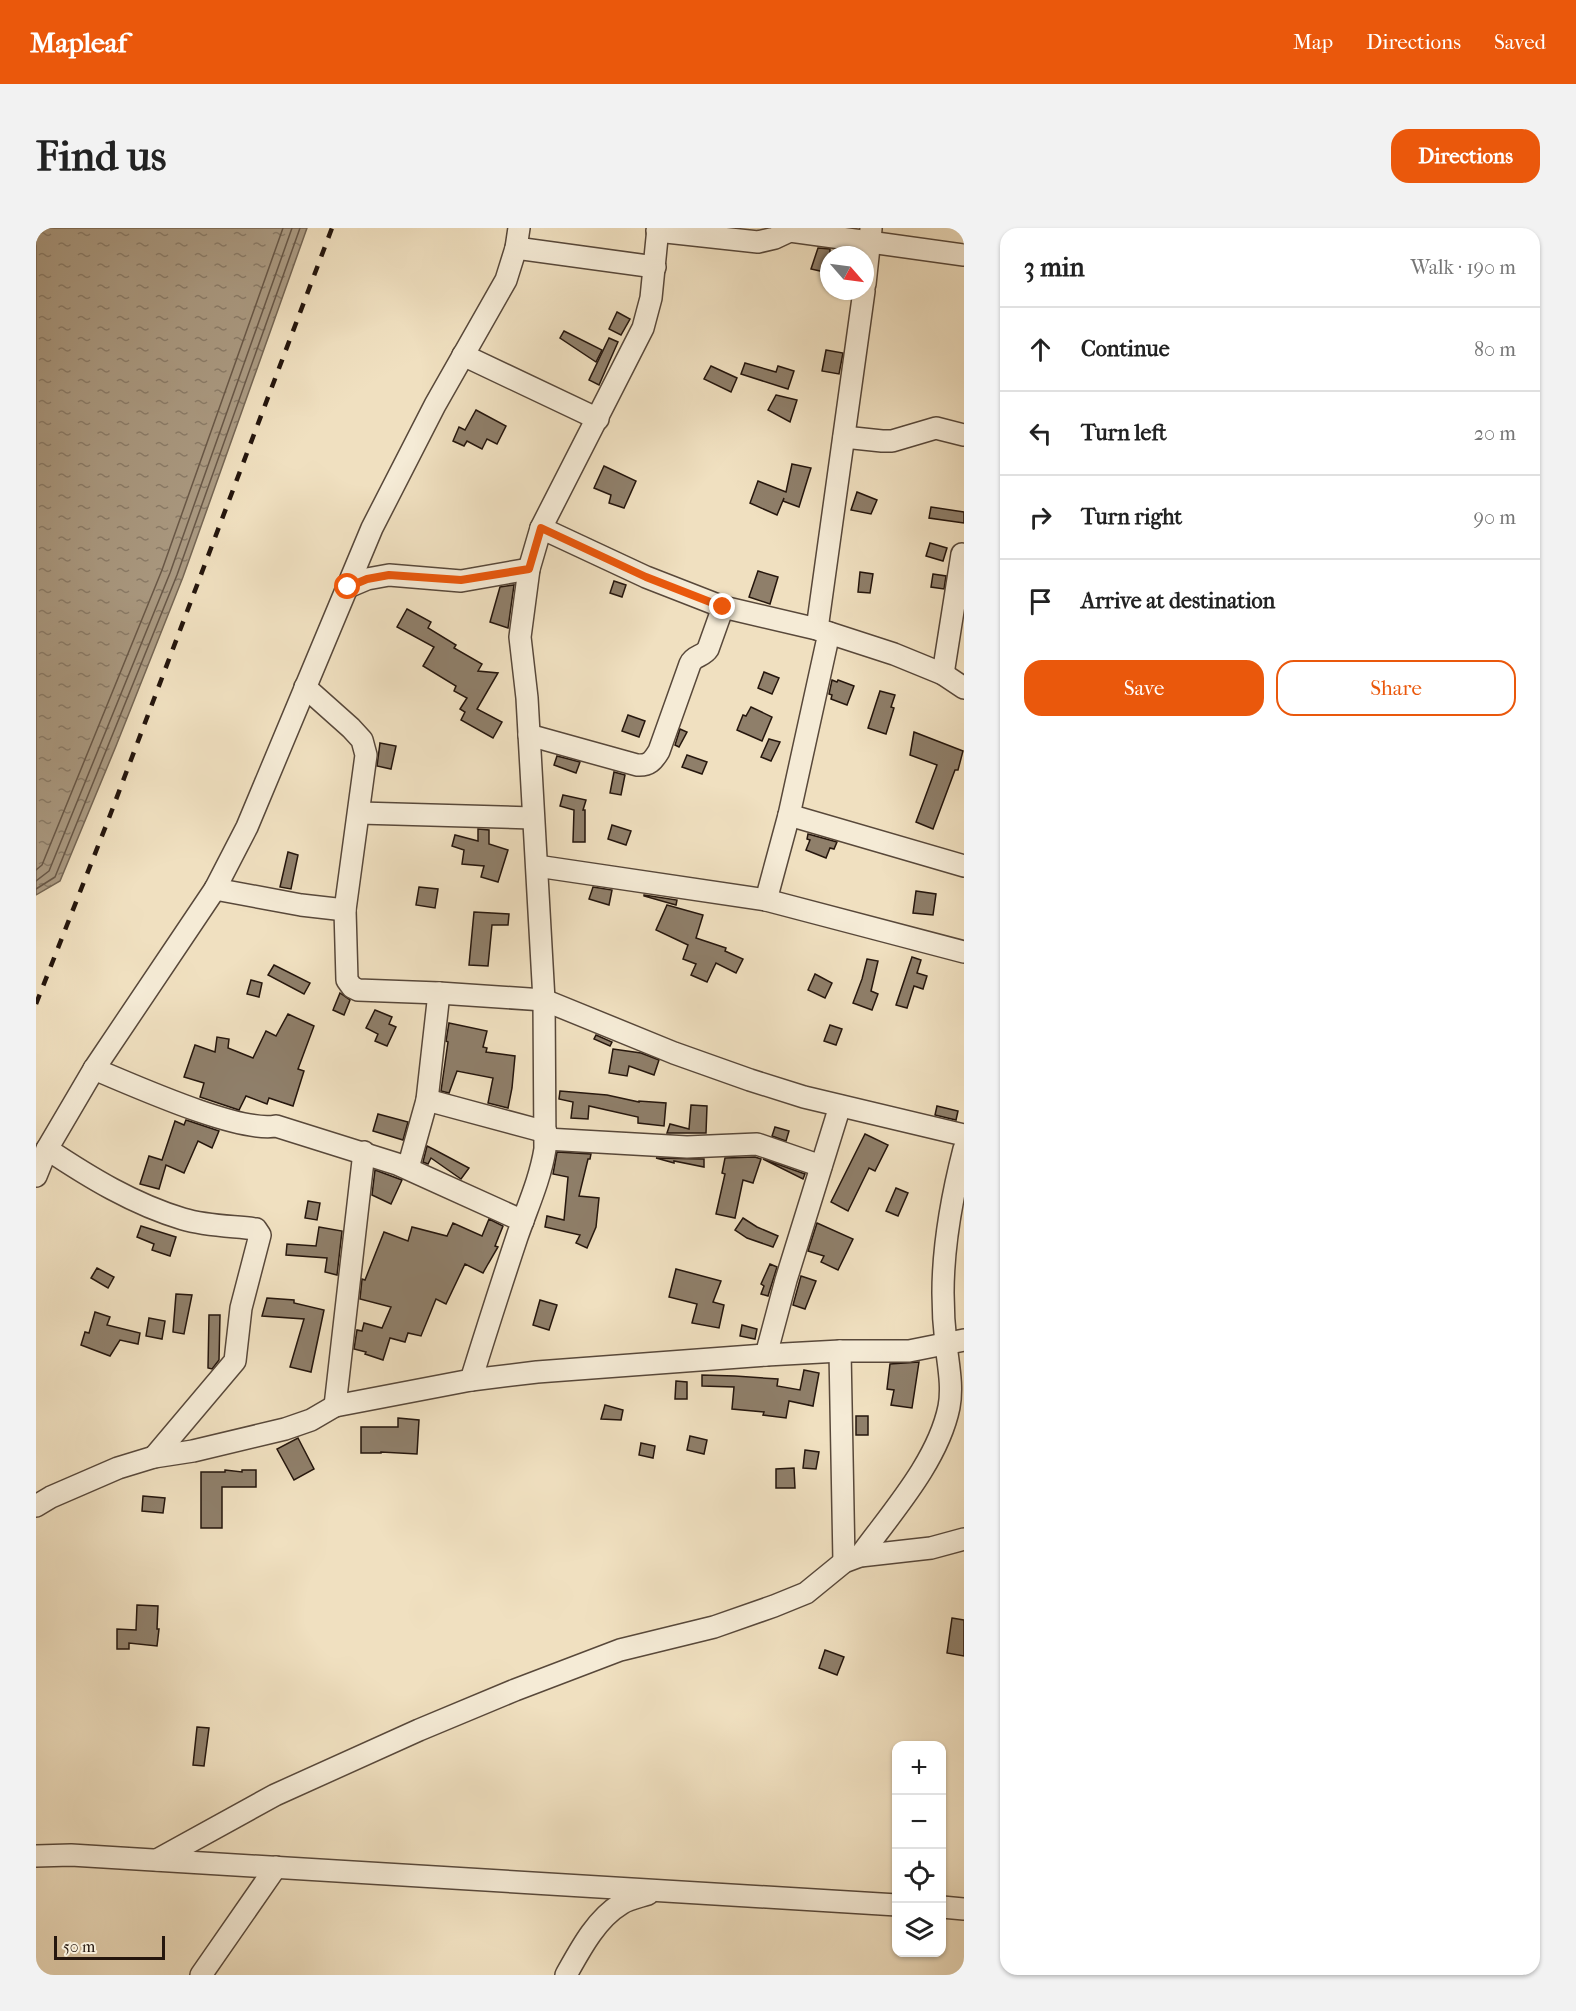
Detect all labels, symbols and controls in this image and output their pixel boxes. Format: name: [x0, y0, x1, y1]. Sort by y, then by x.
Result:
text: Mapleaf: [30, 26, 127, 59]
text: Map: [1293, 30, 1333, 54]
text: Directions: [1366, 30, 1461, 54]
text: Saved: [1494, 30, 1546, 54]
button: Directions: [1391, 129, 1540, 183]
text: Find us: [36, 132, 166, 181]
north arrow: [820, 246, 874, 300]
text: 3 min: [1024, 252, 1085, 283]
text: Walk · 190 m: [1410, 256, 1516, 279]
icon: ahead: [1024, 333, 1057, 366]
text: Continue: [1081, 336, 1170, 362]
text: 80 m: [1474, 338, 1516, 361]
icon: left: [1024, 417, 1057, 450]
text: Turn left: [1081, 420, 1167, 446]
text: 20 m: [1474, 422, 1516, 445]
icon: right: [1024, 501, 1057, 534]
text: Turn right: [1081, 504, 1182, 530]
text: 90 m: [1474, 506, 1516, 529]
route start: [334, 573, 360, 599]
icon: arrive: [1024, 585, 1057, 618]
text: Arrive at destination: [1081, 588, 1275, 614]
route end: [709, 593, 735, 619]
button: Save: [1024, 660, 1264, 716]
button: Share: [1276, 660, 1516, 716]
map controls: [892, 1741, 946, 1957]
button: +: [892, 1741, 946, 1795]
button: −: [892, 1795, 946, 1849]
button: locate: [892, 1849, 946, 1903]
button: layers: [892, 1903, 946, 1957]
scale bar: [54, 1933, 165, 1960]
text: 50 m: [63, 1937, 95, 1956]

